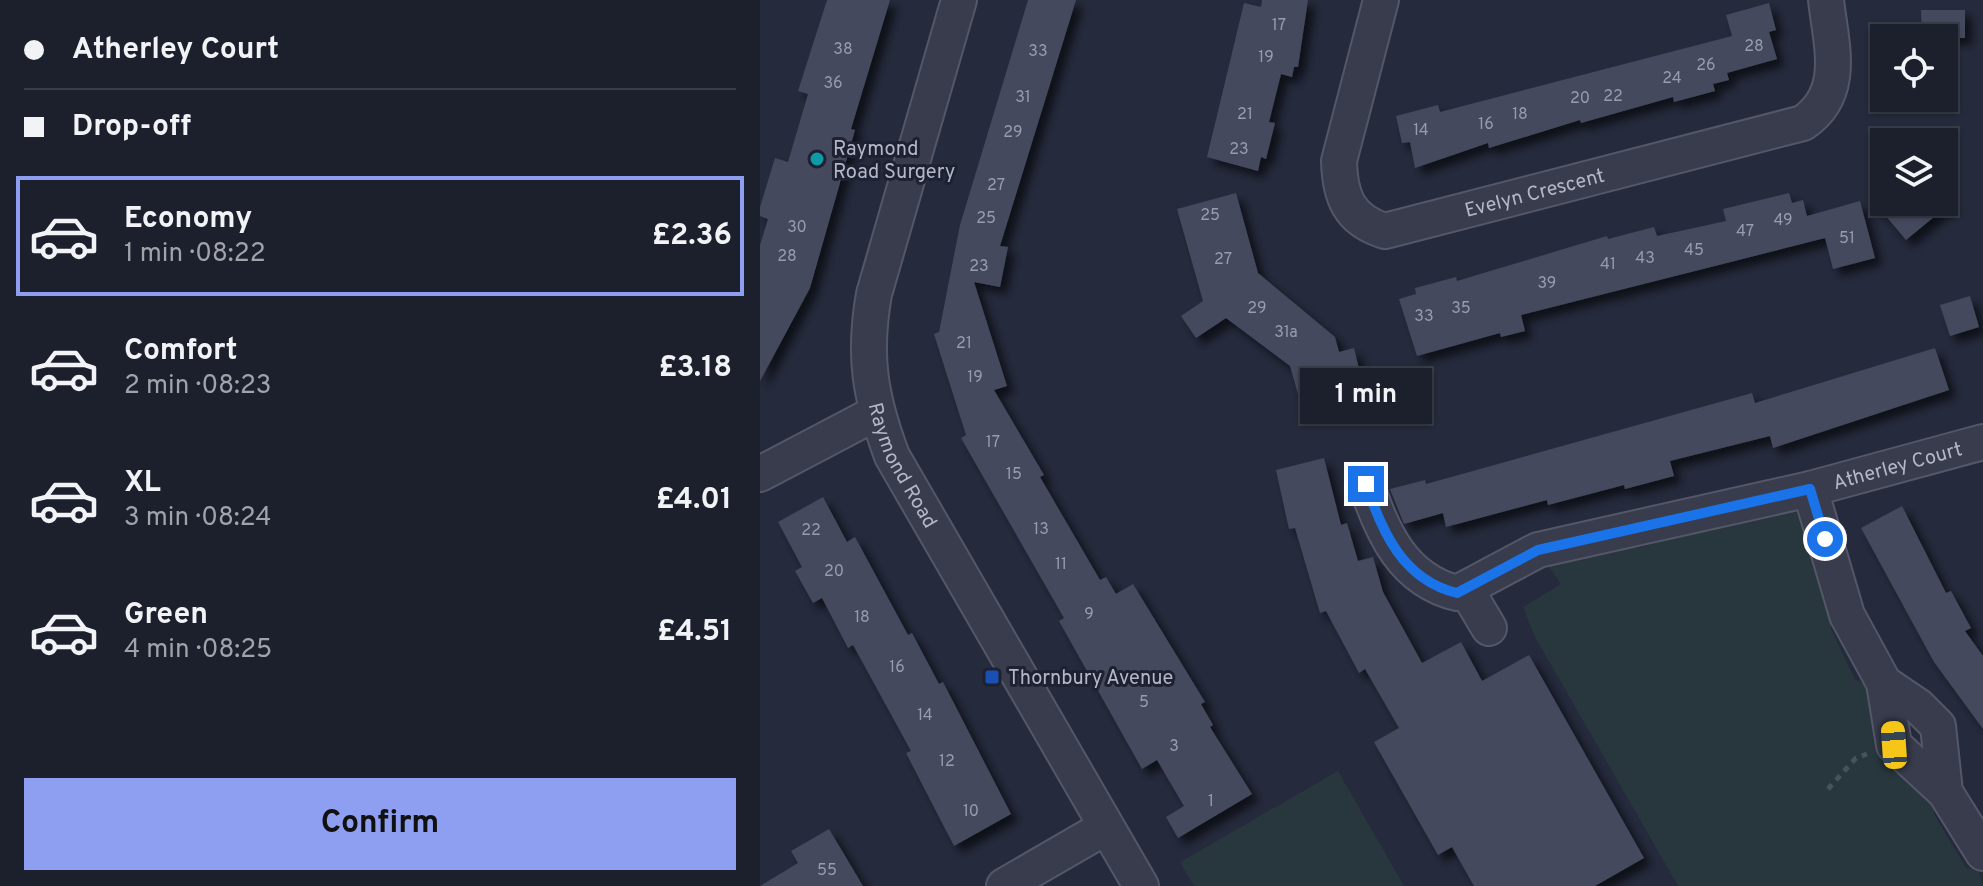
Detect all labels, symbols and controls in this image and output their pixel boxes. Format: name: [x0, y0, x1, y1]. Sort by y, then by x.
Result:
house number: 17: [1272, 16, 1286, 36]
map controls: [1870, 24, 1958, 216]
button: locate: [1870, 24, 1958, 112]
text: Atherley Court: [72, 32, 279, 69]
house number: 28: [1744, 37, 1764, 57]
house number: 38: [833, 40, 853, 60]
house number: 33: [1028, 42, 1048, 62]
house number: 19: [1258, 48, 1274, 68]
house number: 26: [1696, 56, 1716, 76]
house number: 24: [1662, 69, 1682, 89]
house number: 36: [823, 74, 843, 94]
house number: 22: [1603, 87, 1623, 107]
house number: 31: [1015, 88, 1031, 108]
house number: 20: [1570, 89, 1590, 109]
house number: 21: [1237, 105, 1253, 125]
house number: 18: [1512, 105, 1528, 125]
text: Drop-off: [72, 109, 191, 146]
house number: 16: [1478, 115, 1494, 135]
house number: 14: [1413, 121, 1429, 141]
house number: 29: [1003, 123, 1023, 143]
button: layers: [1870, 128, 1958, 216]
place label: Raymond Road Surgery: [833, 137, 955, 186]
house number: 23: [1229, 140, 1249, 160]
marker: Raymond Road Surgery: [808, 150, 826, 168]
street label: Evelyn Crescent: [1462, 164, 1608, 225]
house number: 27: [987, 176, 1005, 196]
icon: car: [28, 200, 100, 272]
text: Economy: [124, 201, 252, 238]
house number: 25: [1200, 206, 1220, 226]
house number: 25: [976, 209, 996, 229]
house number: 49: [1773, 211, 1793, 231]
text: £2.36: [652, 218, 732, 255]
house number: 30: [787, 218, 807, 238]
house number: 47: [1736, 222, 1754, 242]
house number: 51: [1839, 229, 1855, 249]
text: 1 min · 08:22: [124, 238, 266, 271]
house number: 45: [1684, 241, 1704, 261]
house number: 28: [777, 247, 797, 267]
house number: 43: [1635, 249, 1655, 269]
house number: 27: [1214, 250, 1232, 270]
house number: 41: [1600, 255, 1616, 275]
house number: 23: [969, 257, 989, 277]
house number: 39: [1538, 274, 1556, 294]
house number: 29: [1247, 299, 1267, 319]
house number: 35: [1451, 299, 1471, 319]
house number: 33: [1414, 307, 1434, 327]
house number: 31a: [1274, 323, 1298, 343]
icon: car: [28, 332, 100, 404]
text: Comfort: [124, 333, 237, 370]
house number: 21: [956, 334, 972, 354]
text: £3.18: [658, 350, 732, 387]
house number: 19: [967, 368, 983, 388]
callout: 1 min: [1300, 368, 1432, 424]
text: 2 min · 08:23: [124, 370, 272, 403]
text: 1 min: [1335, 379, 1397, 412]
street label: Raymond Road: [861, 400, 942, 534]
house number: 17: [986, 433, 1000, 453]
street label: Atherley Court: [1830, 437, 1965, 497]
icon: car: [28, 464, 100, 536]
text: XL: [124, 465, 161, 502]
house number: 15: [1006, 465, 1022, 485]
route end: [1348, 466, 1384, 502]
text: £4.01: [656, 482, 732, 519]
text: 3 min · 08:24: [124, 502, 271, 535]
house number: 13: [1033, 520, 1049, 540]
house number: 22: [801, 521, 821, 541]
route start: [1807, 521, 1843, 557]
house number: 11: [1055, 555, 1067, 575]
house number: 20: [824, 562, 844, 582]
icon: car: [28, 596, 100, 668]
text: Green: [124, 597, 208, 634]
house number: 9: [1084, 605, 1094, 625]
house number: 18: [854, 608, 870, 628]
text: £4.51: [657, 614, 732, 651]
text: 4 min · 08:25: [124, 634, 272, 667]
house number: 16: [889, 658, 905, 678]
place label: Thornbury Avenue: [1008, 666, 1173, 692]
marker: Thornbury Avenue: [983, 668, 1001, 686]
house number: 5: [1139, 693, 1149, 713]
house number: 14: [917, 706, 933, 726]
car: [1880, 720, 1908, 770]
house number: 3: [1169, 737, 1179, 757]
house number: 12: [939, 752, 955, 772]
button: Confirm: [24, 778, 736, 870]
house number: 1: [1208, 792, 1214, 812]
house number: 10: [963, 802, 979, 822]
house number: 55: [817, 861, 837, 881]

